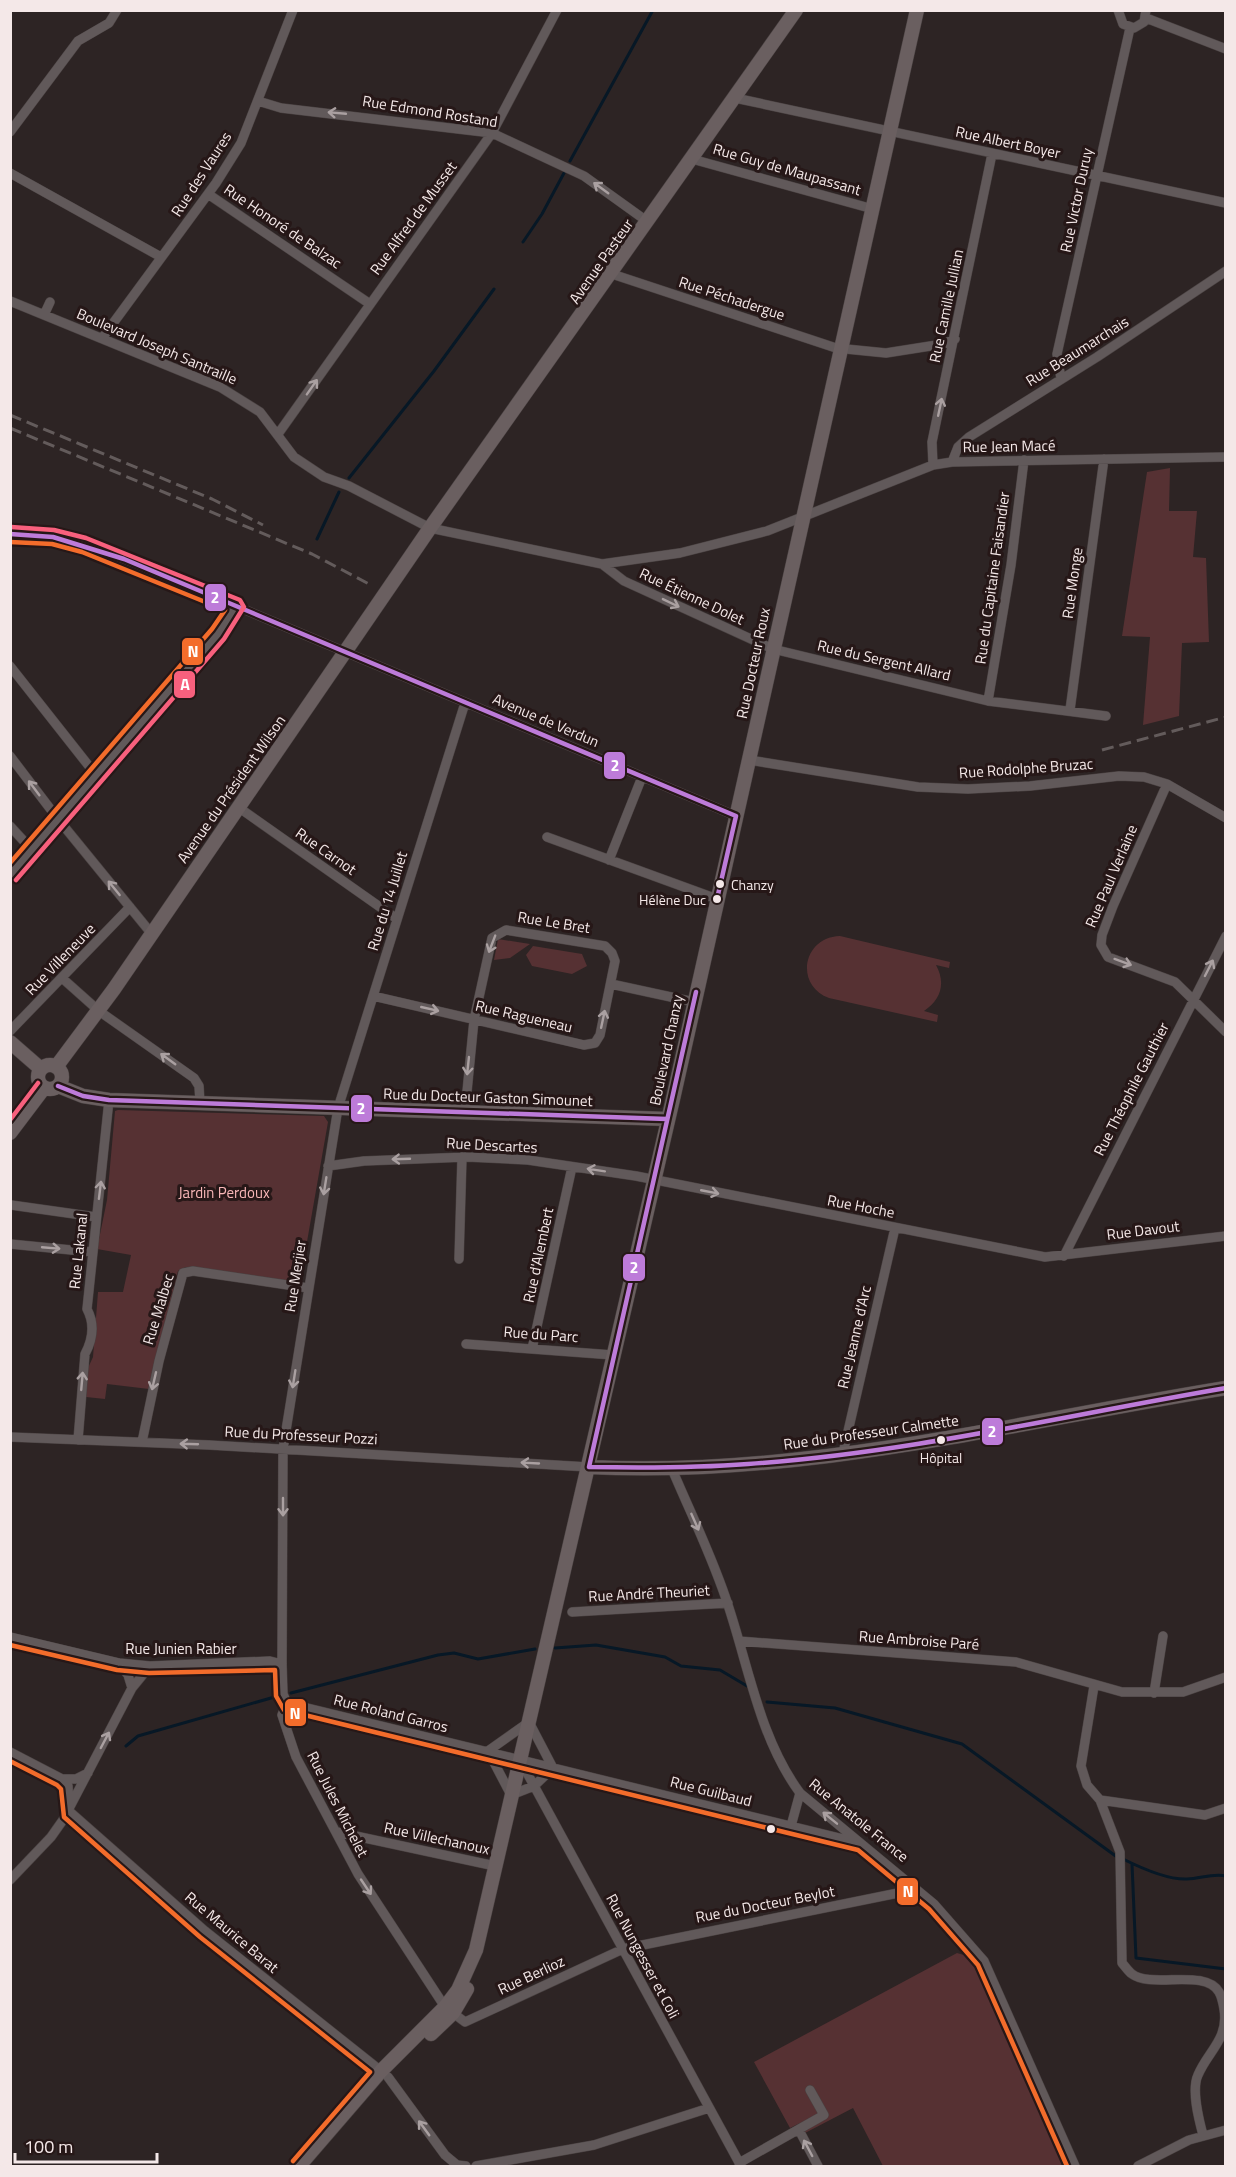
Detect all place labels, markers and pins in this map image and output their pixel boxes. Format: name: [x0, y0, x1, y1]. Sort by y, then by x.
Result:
place label: Chanzy: [731, 874, 774, 895]
marker: Chanzy: [714, 878, 726, 890]
place label: Hélène Duc: [639, 889, 706, 910]
marker: Hélène Duc: [711, 893, 723, 905]
marker: Hôpital: [935, 1434, 947, 1446]
place label: Hôpital: [920, 1447, 962, 1468]
unlabelled marker: [765, 1823, 777, 1835]

